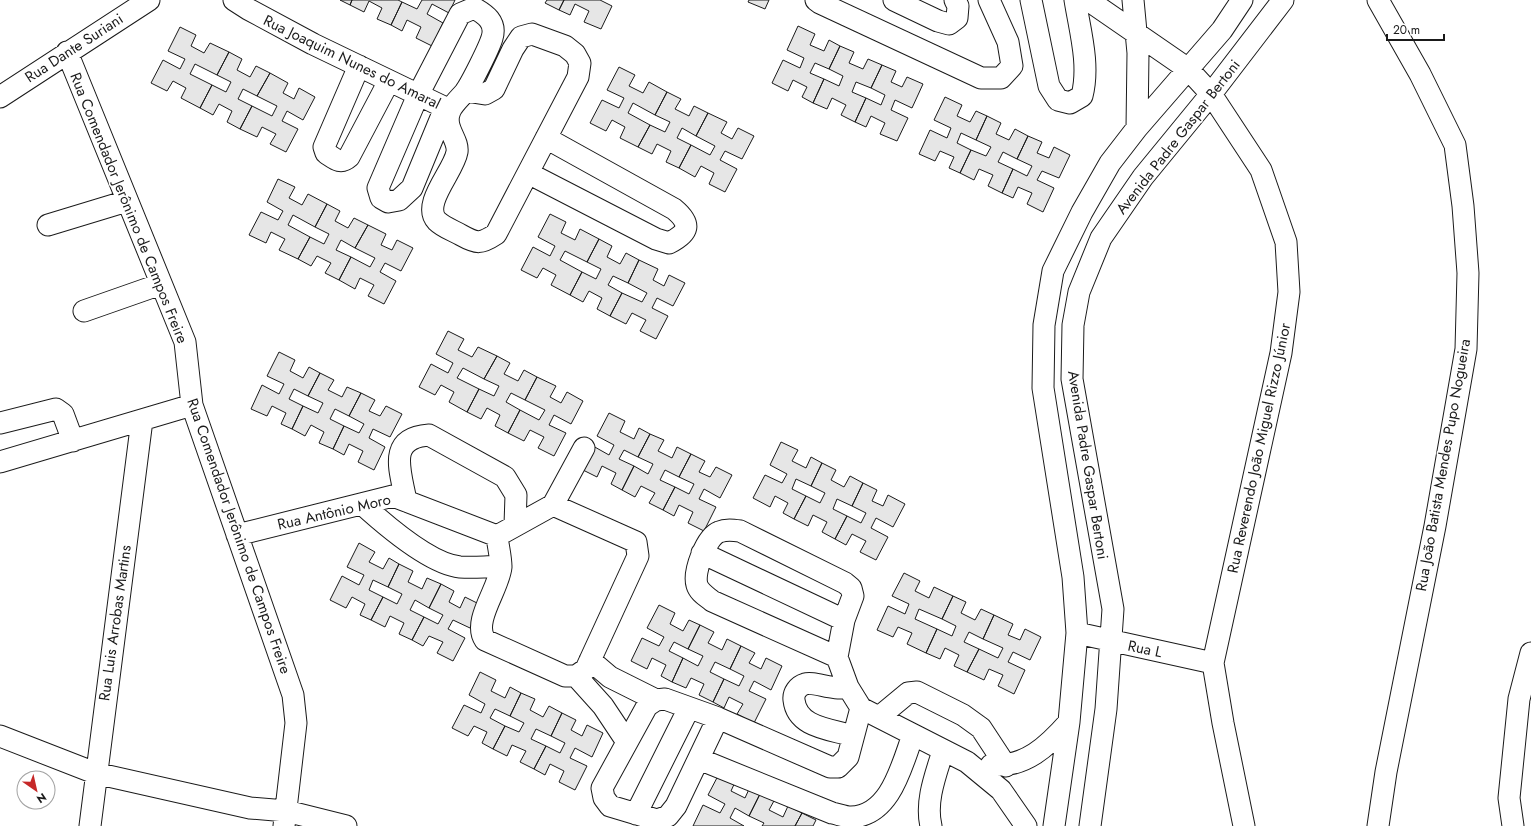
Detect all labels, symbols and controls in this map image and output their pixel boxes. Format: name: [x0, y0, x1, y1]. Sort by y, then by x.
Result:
street label: Rua Dante Suriani: [21, 8, 127, 88]
street label: Rua Joaquim Nunes do Amaral: [260, 9, 444, 115]
scale bar: [1387, 16, 1444, 42]
text: 20 m: [1393, 21, 1420, 39]
street label: Avenida Padre Gaspar Bertoni: [1111, 55, 1245, 219]
street label: Rua Comendador Jerônimo de Campos Freire: [64, 69, 194, 347]
street label: Rua Reverendo João Miguel Rizzo Júnior: [1222, 320, 1296, 575]
street label: Rua João Batista Mendes Pupo Nogueira: [1410, 337, 1476, 593]
street label: Avenida Padre Gaspar Bertoni: [1062, 369, 1114, 561]
street label: Rua Comendador Jerônimo de Campos Freire: [181, 395, 297, 677]
street label: Rua Antônio Moro: [275, 488, 393, 536]
street label: Rua Luis Arrobas Martins: [93, 544, 137, 702]
street label: Rua L: [1126, 635, 1165, 663]
north arrow: [16, 770, 56, 810]
text: N: [33, 789, 50, 807]

